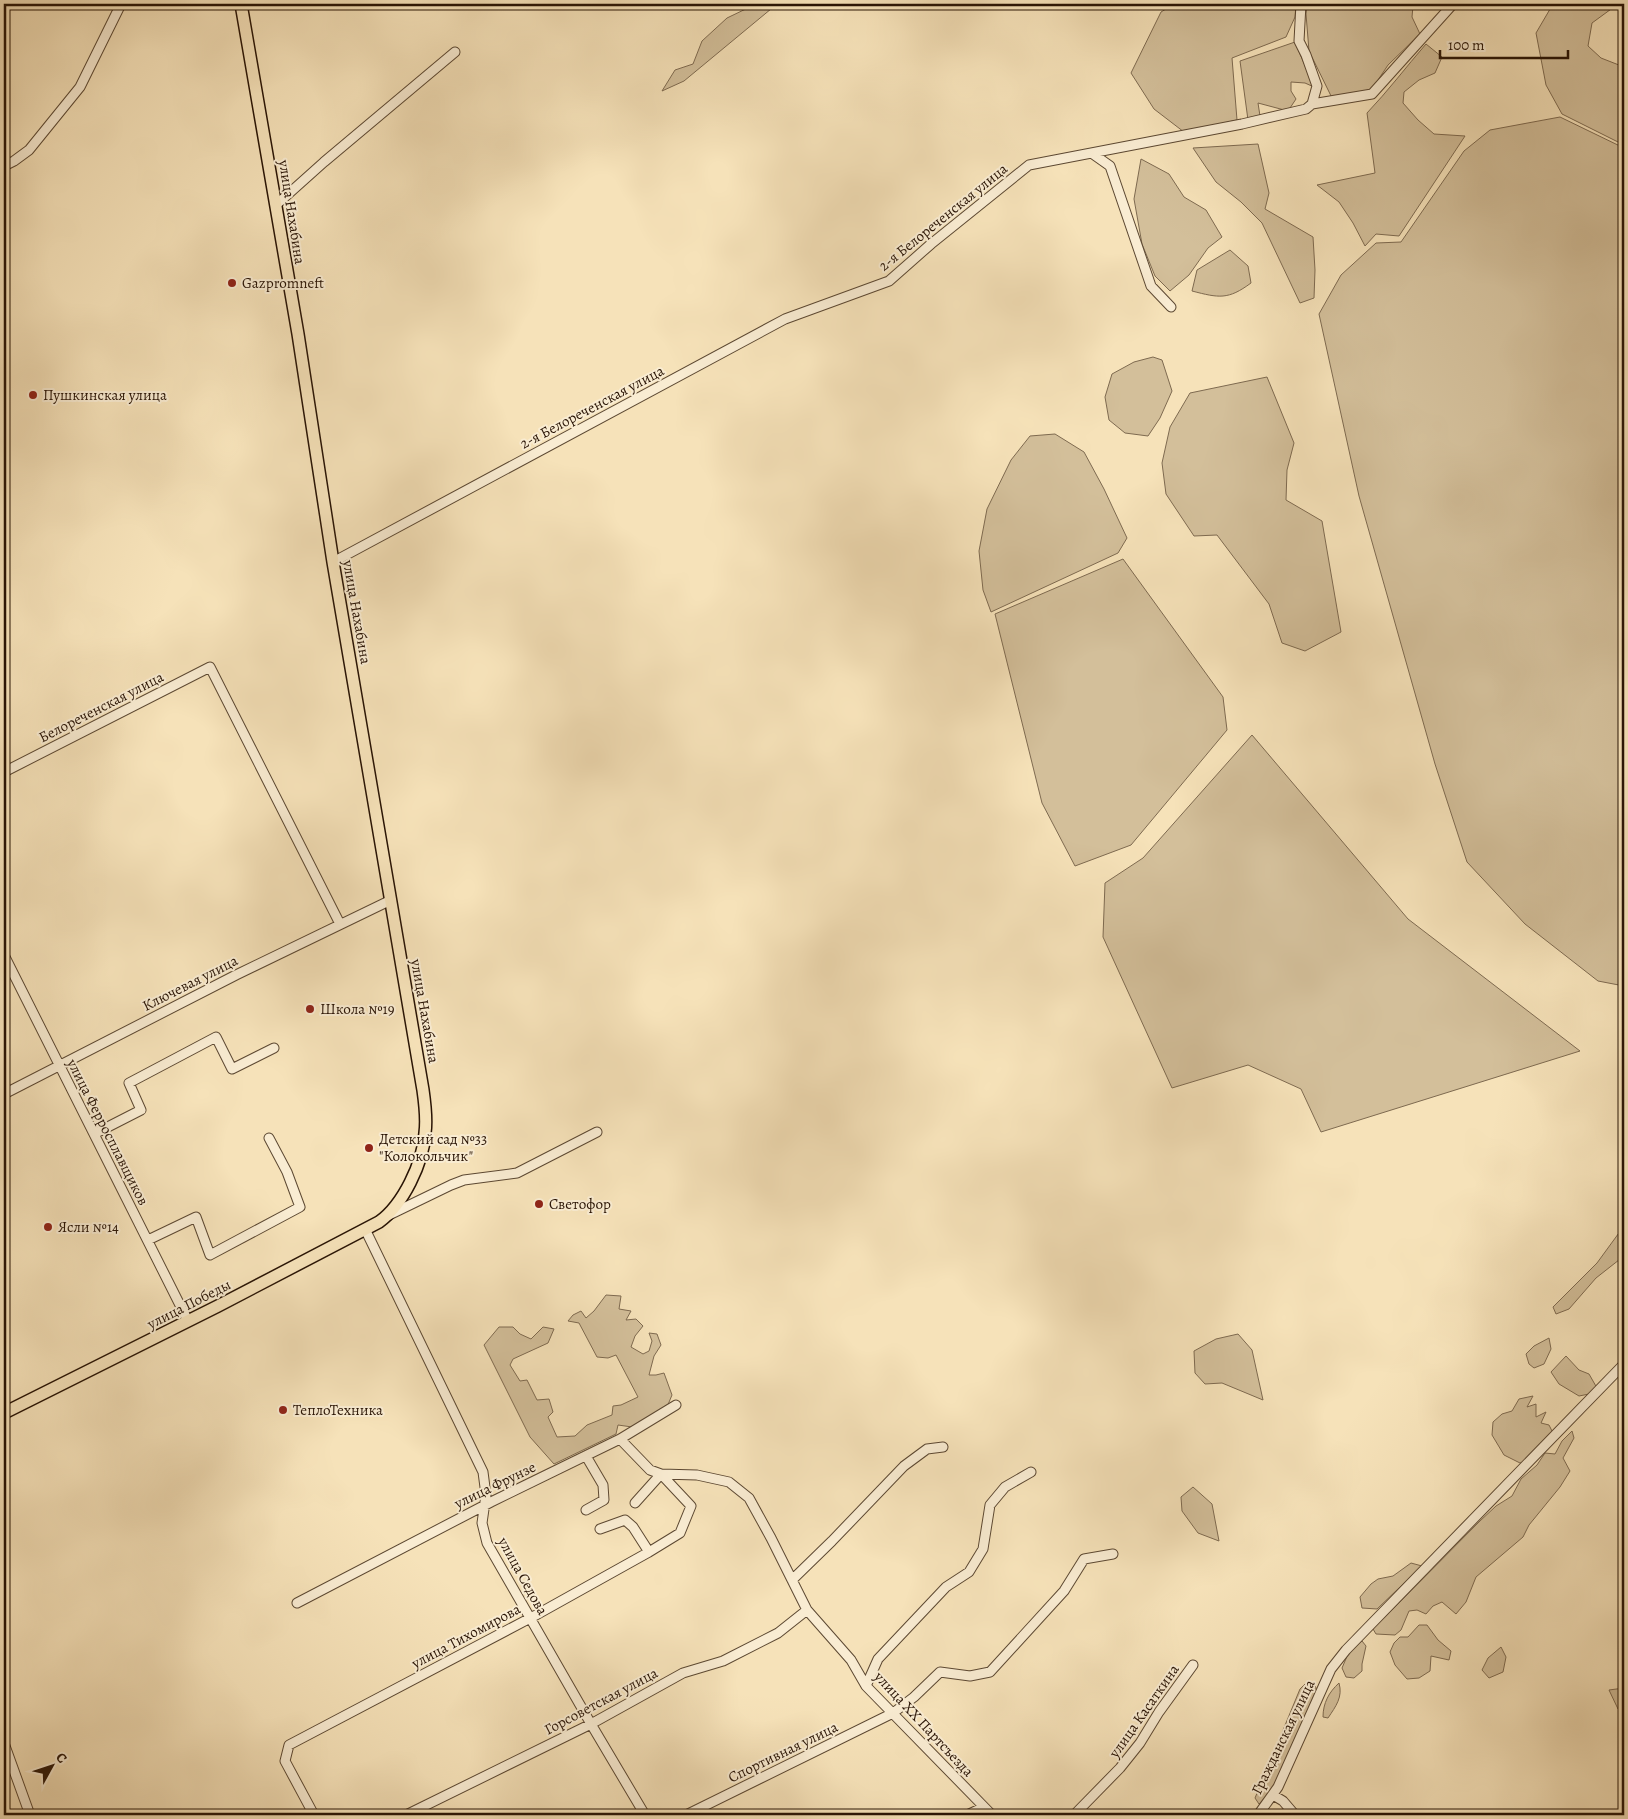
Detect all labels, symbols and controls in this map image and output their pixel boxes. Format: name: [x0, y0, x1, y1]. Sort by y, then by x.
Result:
scale bar: [1440, 28, 1568, 60]
text: 100 m: [1448, 35, 1485, 55]
street label: улица Нахабина: [274, 157, 310, 266]
street label: 2-я Белореченская улица: [874, 159, 1012, 275]
place label: Gazpromneft: [242, 273, 324, 293]
marker: Gazpromneft: [226, 277, 238, 289]
street label: 2-я Белореченская улица: [516, 360, 668, 453]
place label: Пушкинская улица: [43, 385, 167, 405]
marker: Пушкинская улица: [27, 389, 39, 401]
street label: улица Нахабина: [338, 557, 376, 666]
street label: Белореченская улица: [35, 667, 167, 747]
street label: Ключевая улица: [139, 950, 241, 1016]
street label: улица Нахабина: [406, 956, 444, 1065]
place label: Школа №19: [320, 999, 395, 1019]
marker: Школа №19: [304, 1003, 316, 1015]
street label: улица Ферросплавщиков: [62, 1054, 154, 1209]
place label: Детский сад №33 "Колокольчик": [379, 1129, 487, 1166]
marker: Детский сад №33 "Колокольчик": [363, 1142, 375, 1154]
place label: Светофор: [549, 1194, 611, 1214]
marker: Светофор: [533, 1198, 545, 1210]
place label: Ясли №14: [58, 1217, 119, 1237]
marker: Ясли №14: [42, 1221, 54, 1233]
street label: улица Победы: [143, 1274, 234, 1334]
place label: ТеплоТехника: [293, 1400, 383, 1420]
marker: ТеплоТехника: [277, 1404, 289, 1416]
street label: улица Фрунзе: [450, 1457, 539, 1514]
street label: улица Седова: [493, 1533, 553, 1619]
street label: улица Тихомирова: [407, 1599, 524, 1674]
street label: улица Касаткина: [1104, 1660, 1184, 1763]
street label: Горсоветская улица: [541, 1663, 661, 1739]
street label: улица XX Партсъезда: [869, 1666, 978, 1781]
street label: Гражданская улица: [1247, 1676, 1319, 1798]
street label: Спортивная улица: [725, 1717, 841, 1787]
north arrow: [28, 1742, 78, 1792]
text: С: [52, 1749, 72, 1768]

